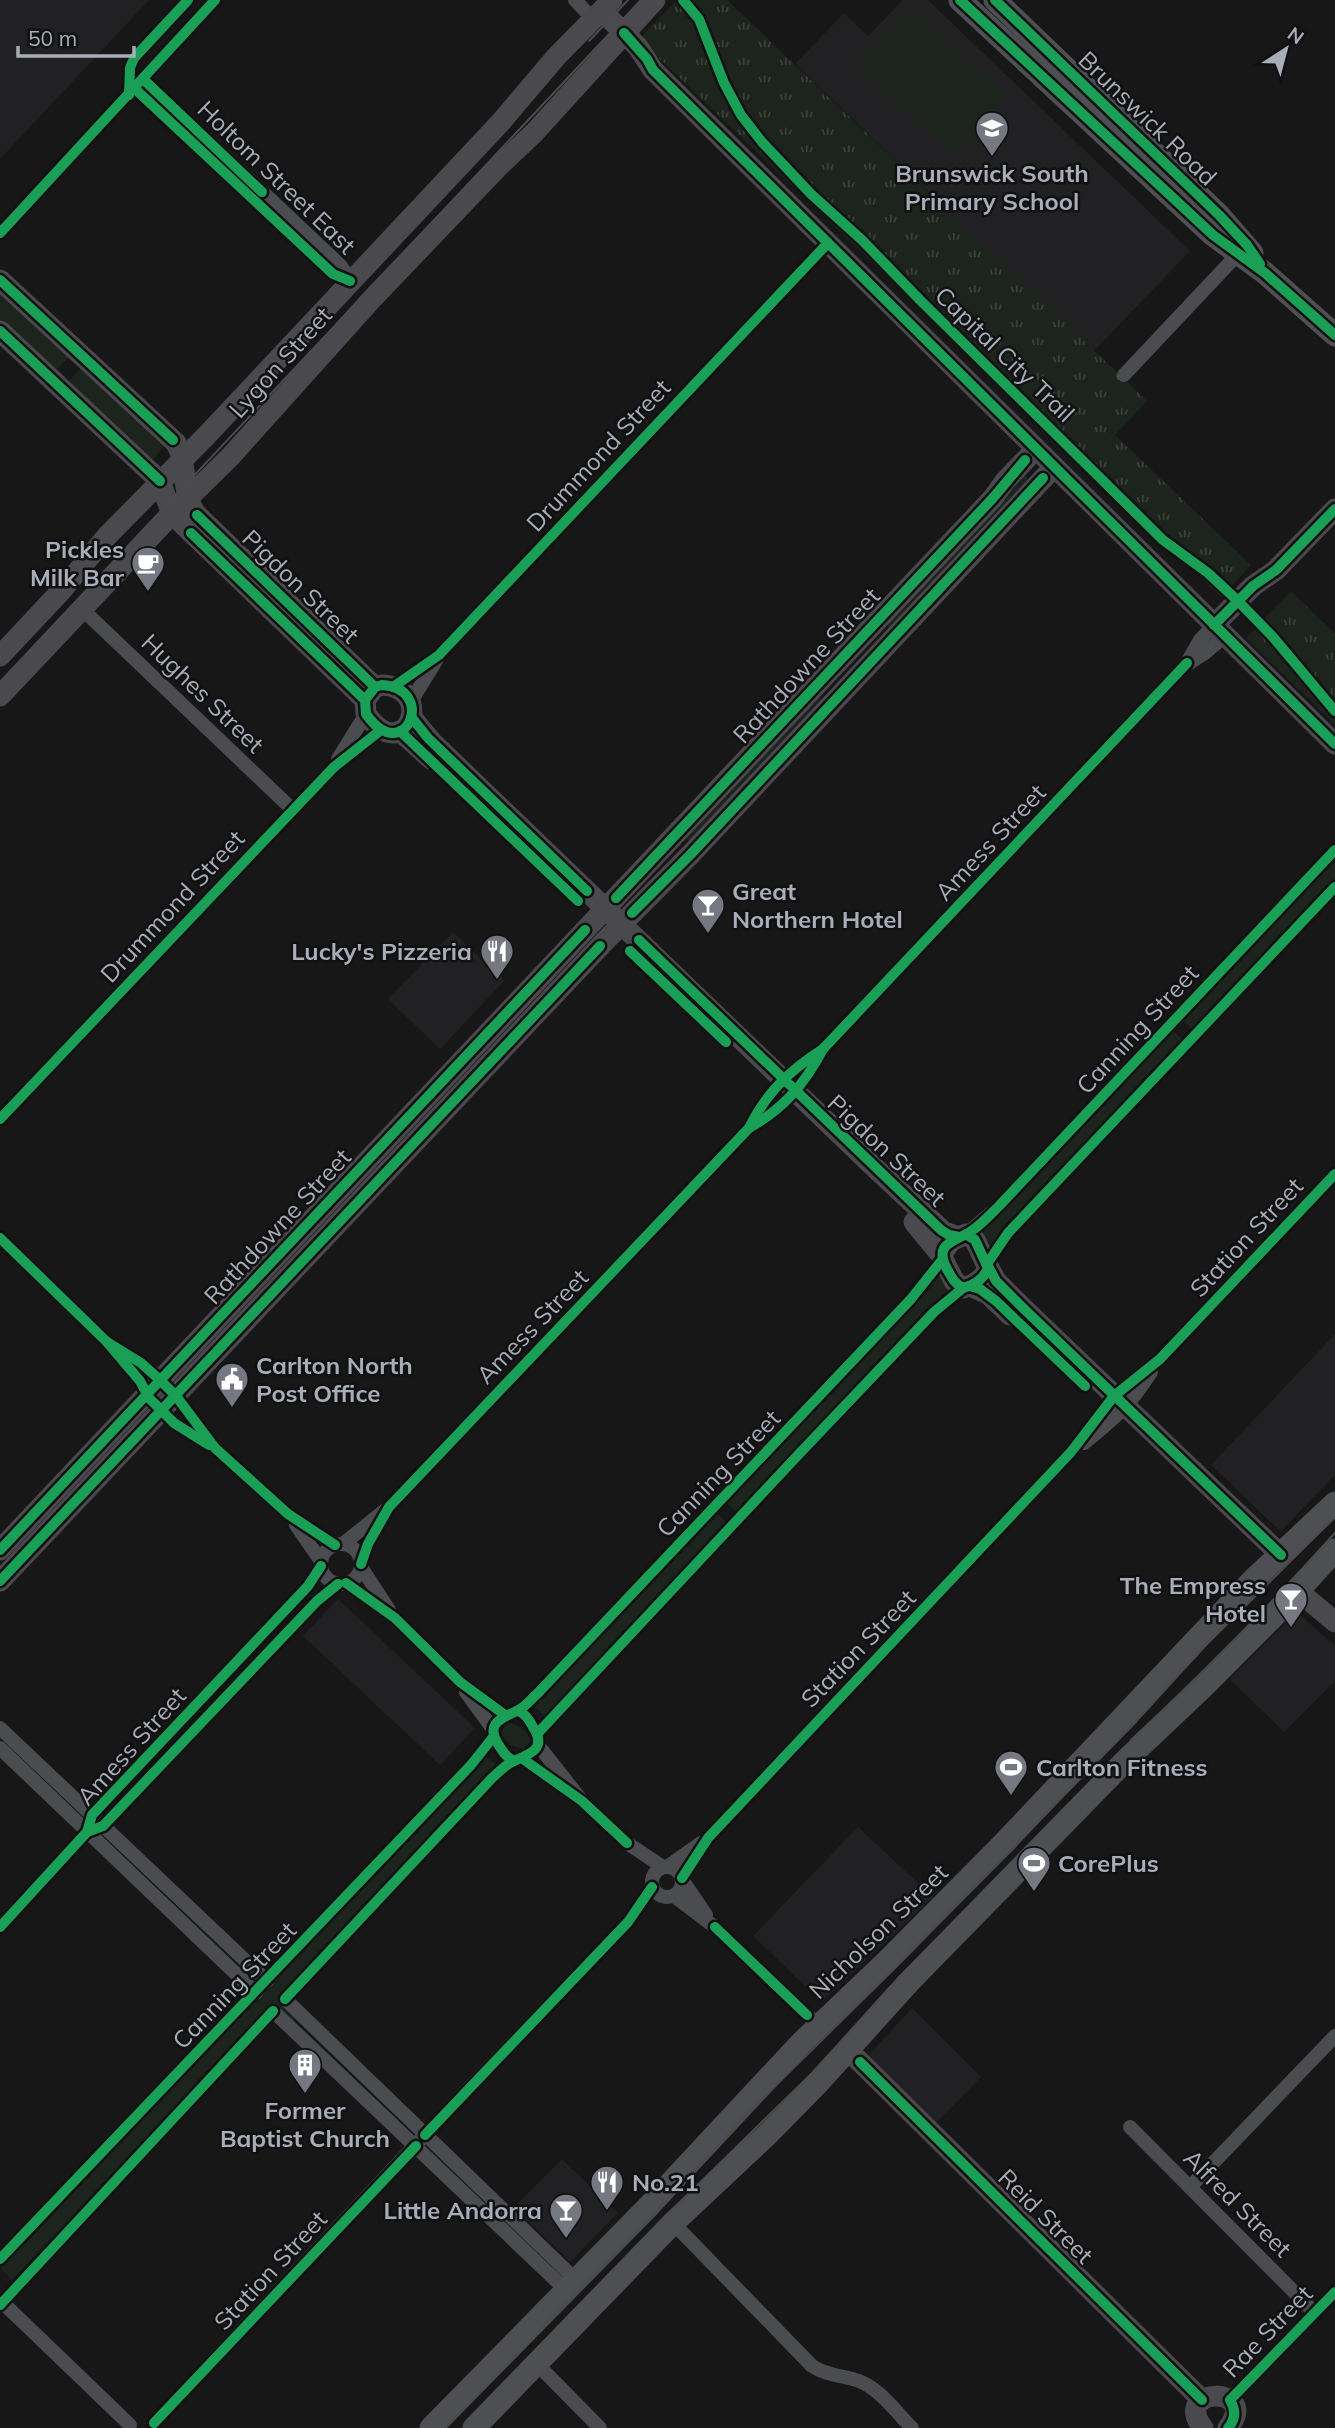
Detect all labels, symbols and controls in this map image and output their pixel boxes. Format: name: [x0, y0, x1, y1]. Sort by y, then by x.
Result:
scale bar: [18, 14, 133, 58]
north arrow: [1251, 14, 1321, 84]
text: N: [1283, 21, 1309, 49]
text: 50 m: [28, 25, 77, 51]
street label: Brunswick Road: [1073, 45, 1223, 191]
street label: Holtom Street East: [192, 94, 362, 260]
school or university icon: Brunswick South Primary School: [973, 109, 1011, 158]
place label: Brunswick South Primary School: [895, 158, 1089, 216]
street label: Capital City Trail: [929, 280, 1081, 428]
street label: Lygon Street: [222, 300, 338, 424]
street label: Drummond Street: [520, 373, 676, 537]
street label: Pigdon Street: [236, 523, 366, 649]
place label: Pickles Milk Bar: [30, 534, 125, 592]
cafe icon: Pickles Milk Bar: [129, 544, 167, 593]
street label: Rathdowne Street: [726, 581, 886, 749]
street label: Hughes Street: [136, 627, 270, 759]
street label: Amess Street: [928, 778, 1052, 906]
street label: Drummond Street: [94, 824, 250, 988]
place label: Great Northern Hotel: [732, 876, 903, 934]
bar icon: Great Northern Hotel: [689, 886, 727, 935]
restaurant icon: Lucky's Pizzeria: [478, 932, 516, 981]
place label: Lucky's Pizzeria: [291, 936, 472, 966]
street label: Canning Street: [1070, 958, 1204, 1100]
street label: Pigdon Street: [822, 1088, 952, 1212]
street label: Rathdowne Street: [197, 1142, 357, 1310]
street label: Station Street: [1183, 1171, 1309, 1303]
street label: Amess Street: [470, 1262, 594, 1390]
place label: Carlton North Post Office: [256, 1350, 413, 1408]
public building icon: Carlton North Post Office: [213, 1360, 251, 1409]
street label: Canning Street: [650, 1403, 786, 1543]
place label: The Empress Hotel: [1120, 1570, 1266, 1628]
bar icon: The Empress Hotel: [1272, 1580, 1310, 1629]
street label: Station Street: [794, 1583, 922, 1713]
street label: Amess Street: [70, 1681, 192, 1811]
sports icon: Carlton Fitness: [992, 1748, 1030, 1797]
place label: Carlton Fitness: [1036, 1752, 1208, 1782]
sports icon: CorePlus: [1015, 1844, 1053, 1893]
place label: CorePlus: [1058, 1848, 1159, 1878]
street label: Nicholson Street: [802, 1857, 954, 2005]
street label: Canning Street: [166, 1915, 302, 2055]
building icon: Former Baptist Church: [286, 2046, 324, 2095]
place label: Former Baptist Church: [220, 2095, 390, 2153]
street label: Alfred Street: [1178, 2143, 1298, 2263]
street label: Reid Street: [992, 2162, 1100, 2270]
restaurant icon: No.21: [588, 2163, 626, 2212]
place label: No.21: [632, 2167, 699, 2197]
bar icon: Little Andorra: [547, 2191, 585, 2240]
place label: Little Andorra: [384, 2195, 542, 2225]
street label: Station Street: [207, 2204, 333, 2336]
street label: Rae Street: [1216, 2279, 1318, 2383]

